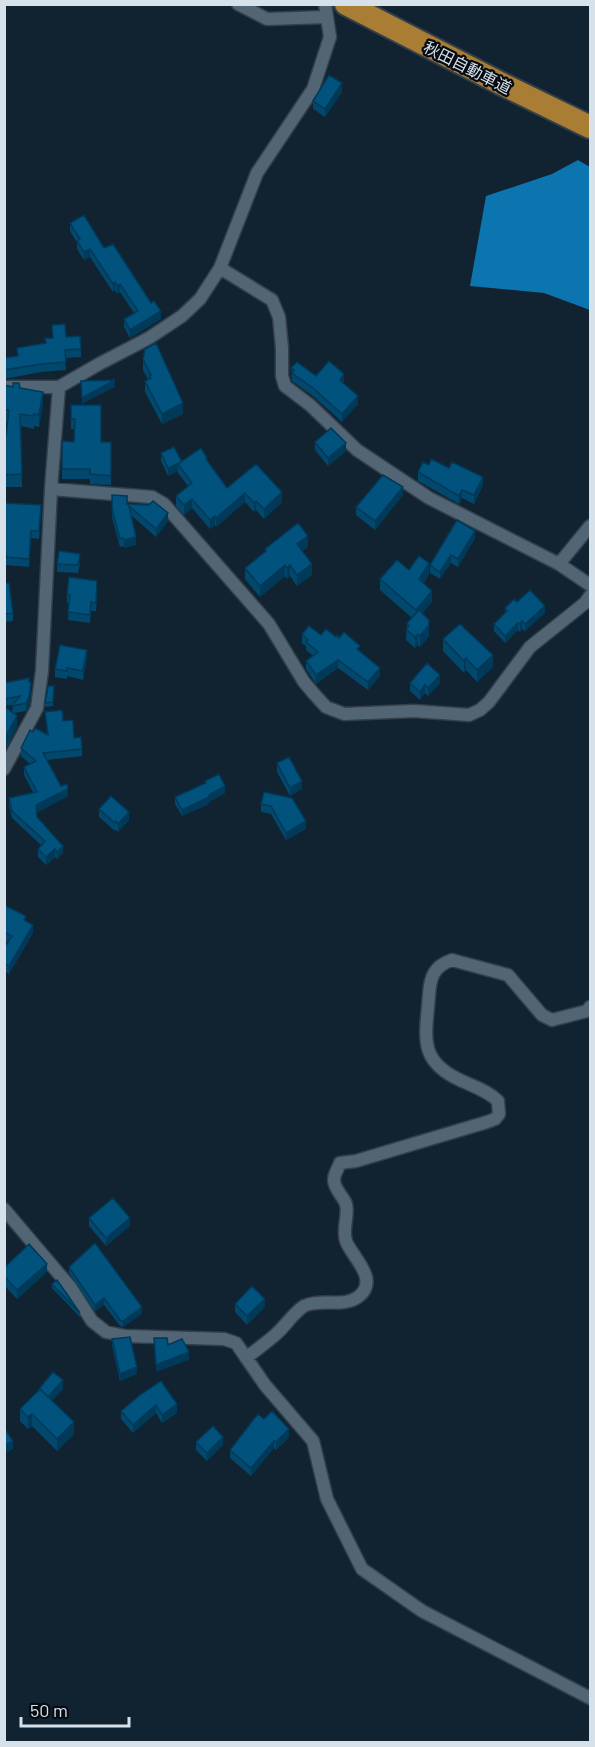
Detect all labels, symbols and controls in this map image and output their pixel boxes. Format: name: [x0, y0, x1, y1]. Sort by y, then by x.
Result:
street label: 秋田自動車道: [421, 37, 515, 97]
scale bar: [21, 1690, 129, 1728]
text: 50 m: [30, 1699, 68, 1721]

